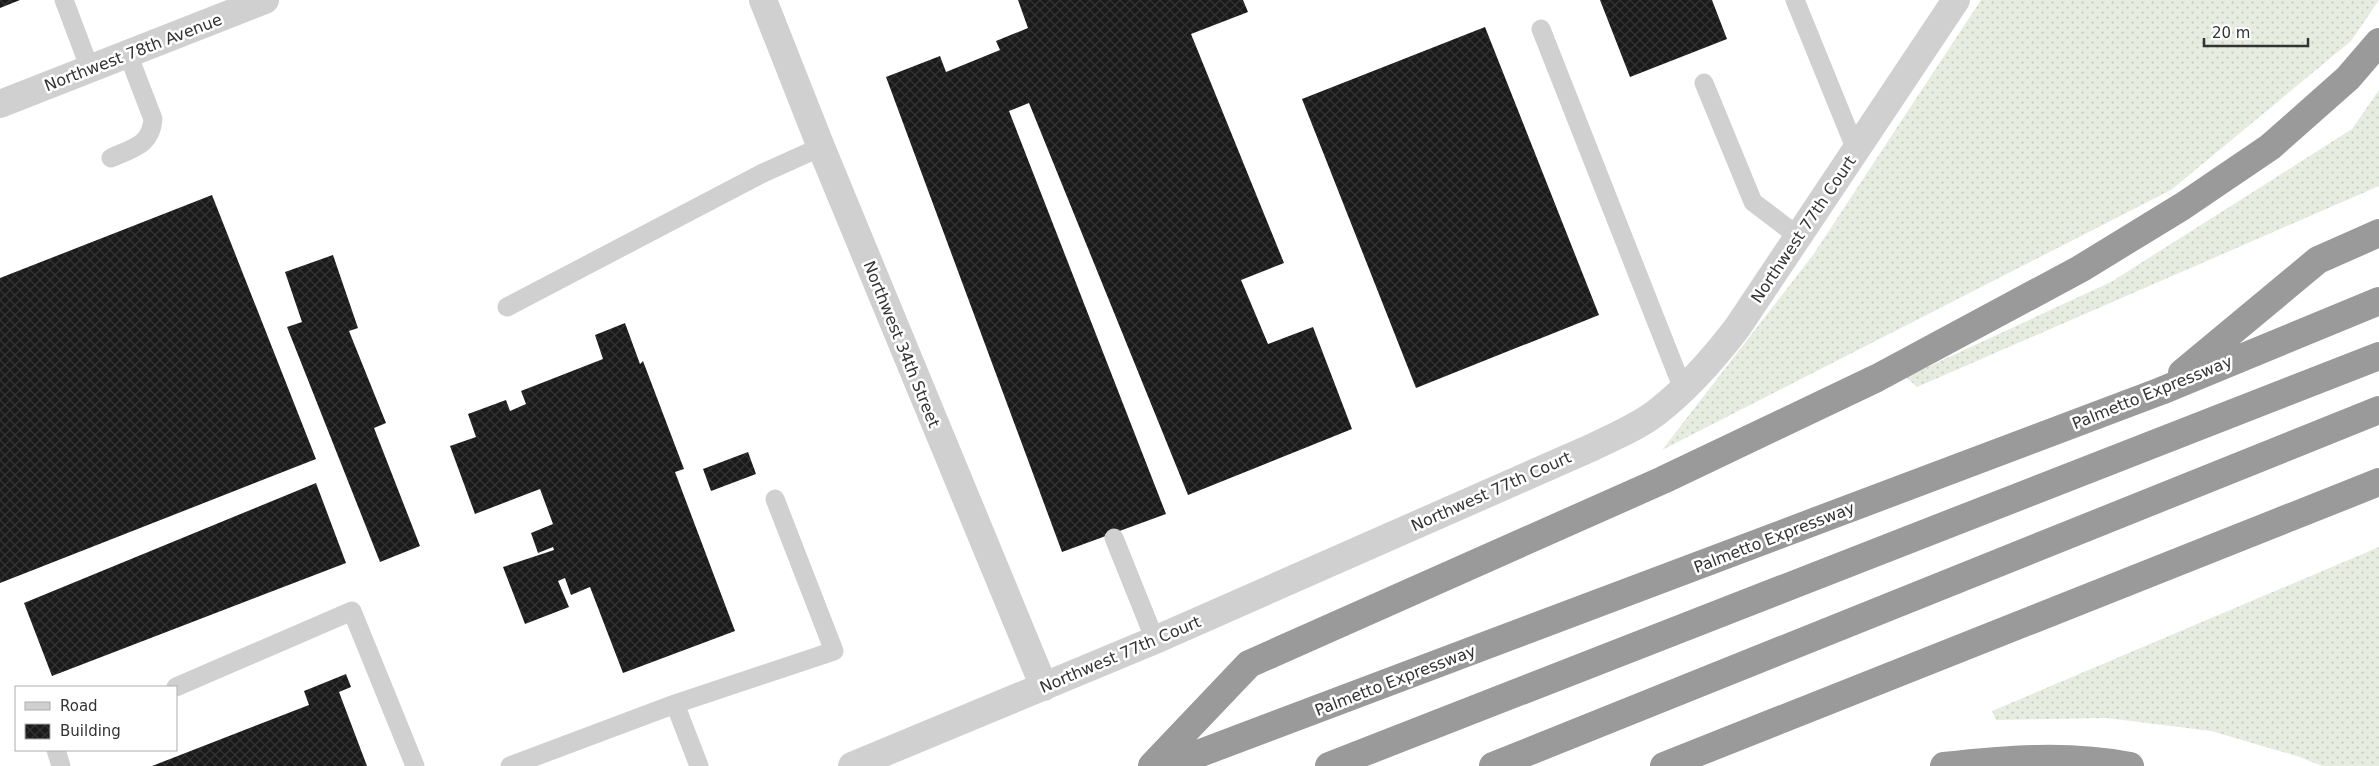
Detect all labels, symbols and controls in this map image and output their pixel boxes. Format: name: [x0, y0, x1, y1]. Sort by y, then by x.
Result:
street label: Northwest 78th Avenue: [42, 10, 225, 95]
scale bar: [2204, 15, 2308, 47]
text: 20 m: [2212, 24, 2250, 42]
street label: Northwest 77th Court: [1747, 152, 1860, 306]
street label: Northwest 34th Street: [859, 258, 944, 430]
street label: Palmetto Expressway: [2069, 352, 2235, 433]
street label: Northwest 77th Court: [1408, 448, 1574, 535]
street label: Palmetto Expressway: [1691, 498, 1857, 577]
street label: Northwest 77th Court: [1037, 612, 1204, 697]
street label: Palmetto Expressway: [1312, 641, 1478, 720]
legend: [15, 686, 178, 751]
text: Road: [60, 697, 98, 715]
text: Building: [60, 722, 121, 740]

